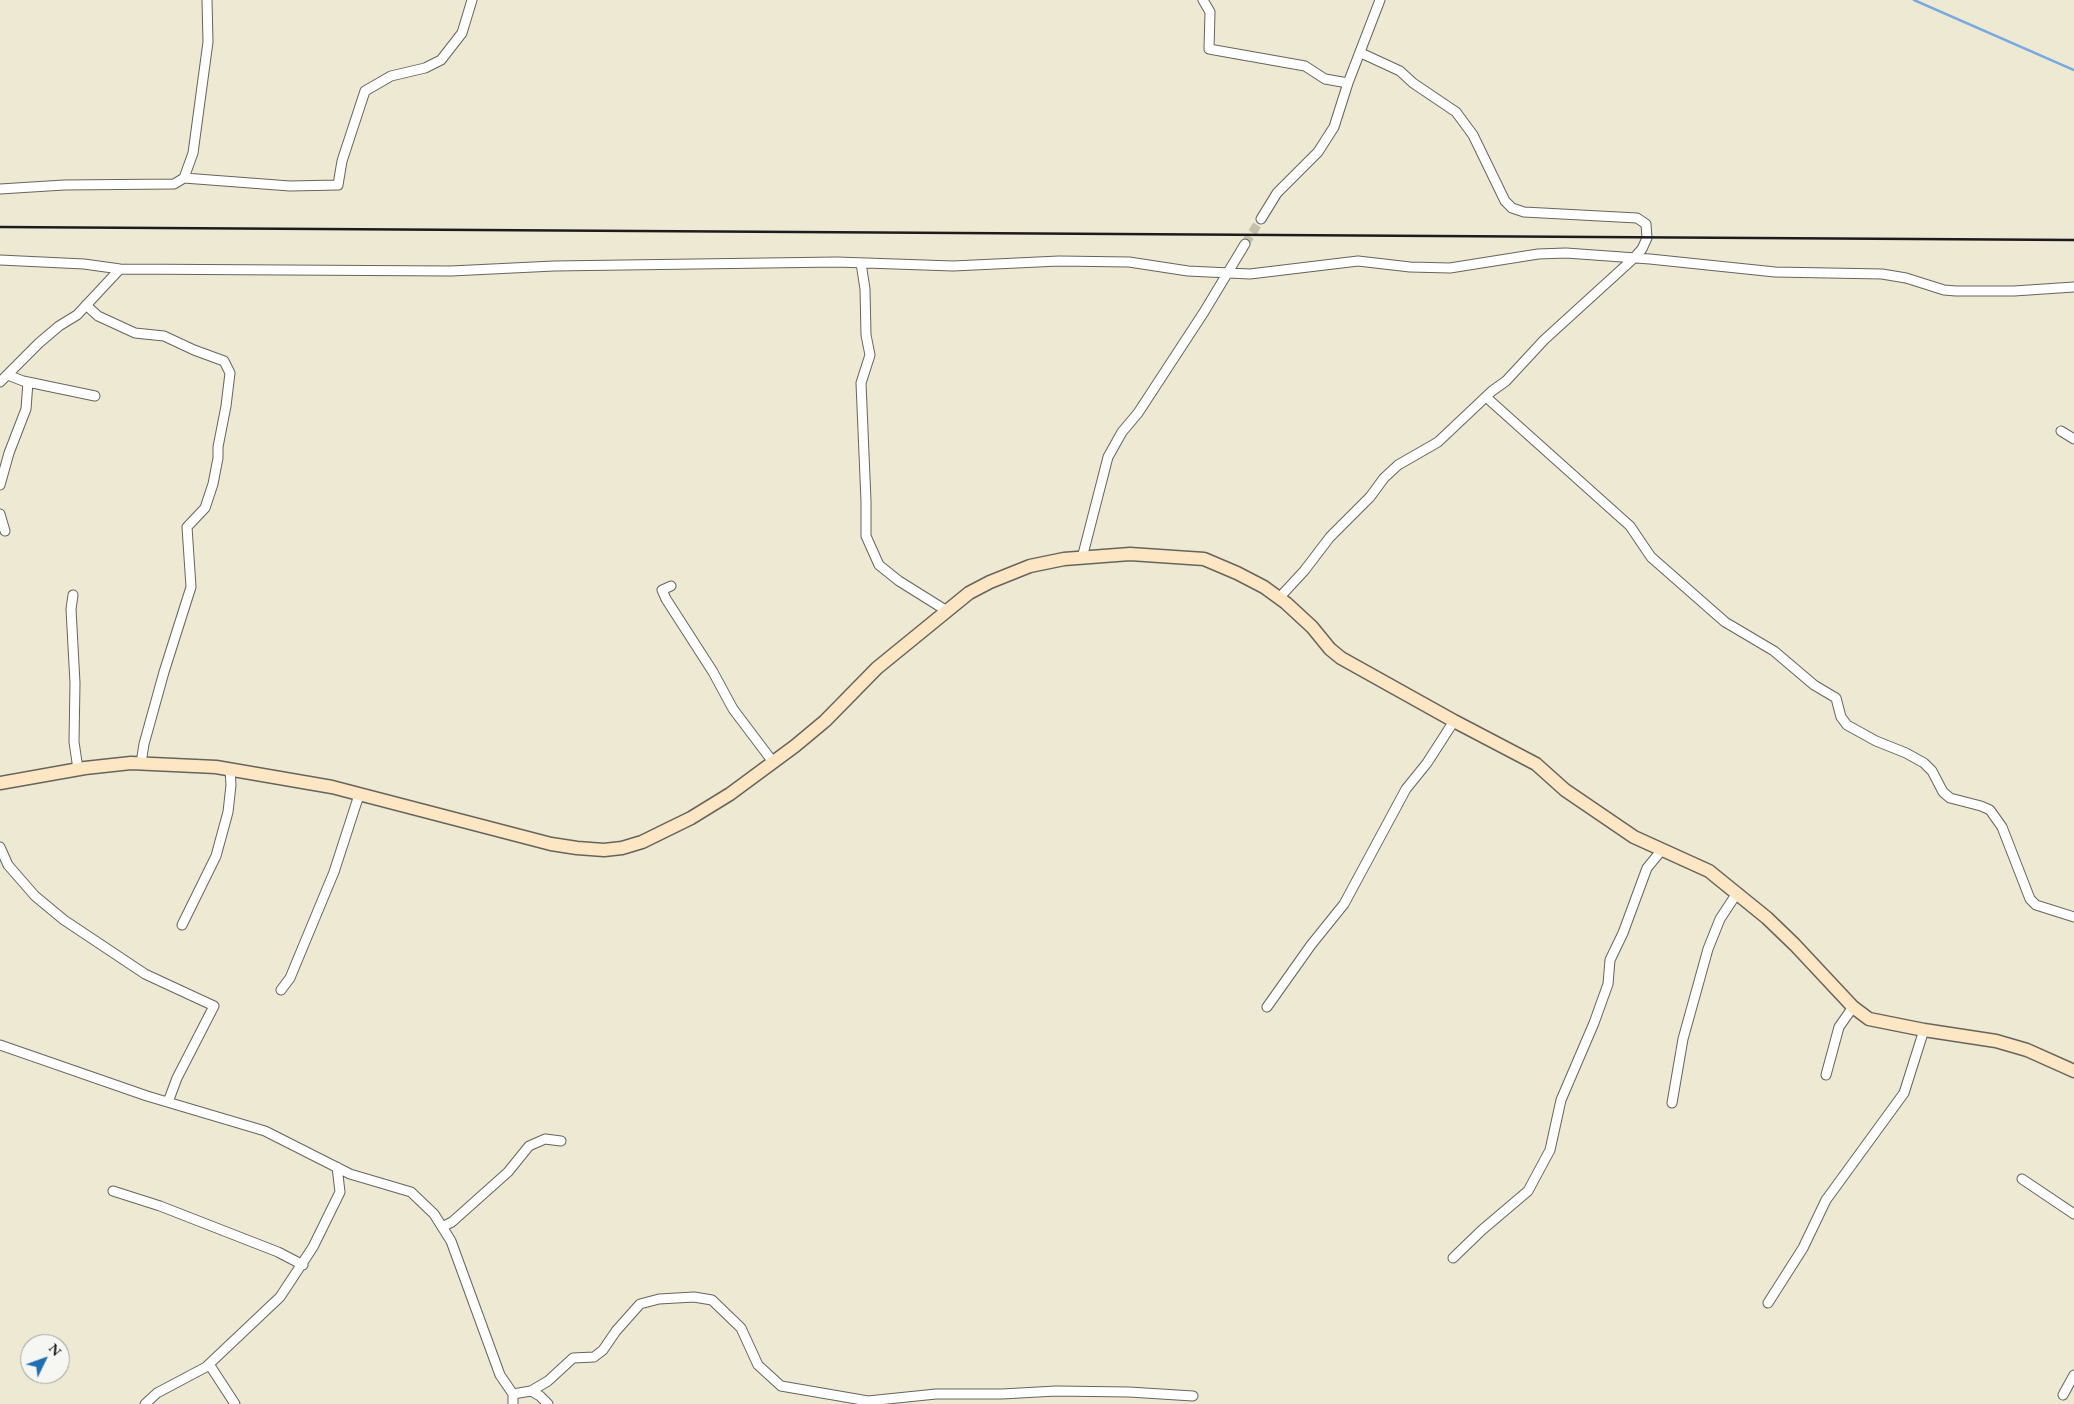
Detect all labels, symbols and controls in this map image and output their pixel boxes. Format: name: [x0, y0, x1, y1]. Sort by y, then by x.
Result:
north arrow: [20, 1334, 70, 1384]
text: N: [45, 1339, 66, 1360]

